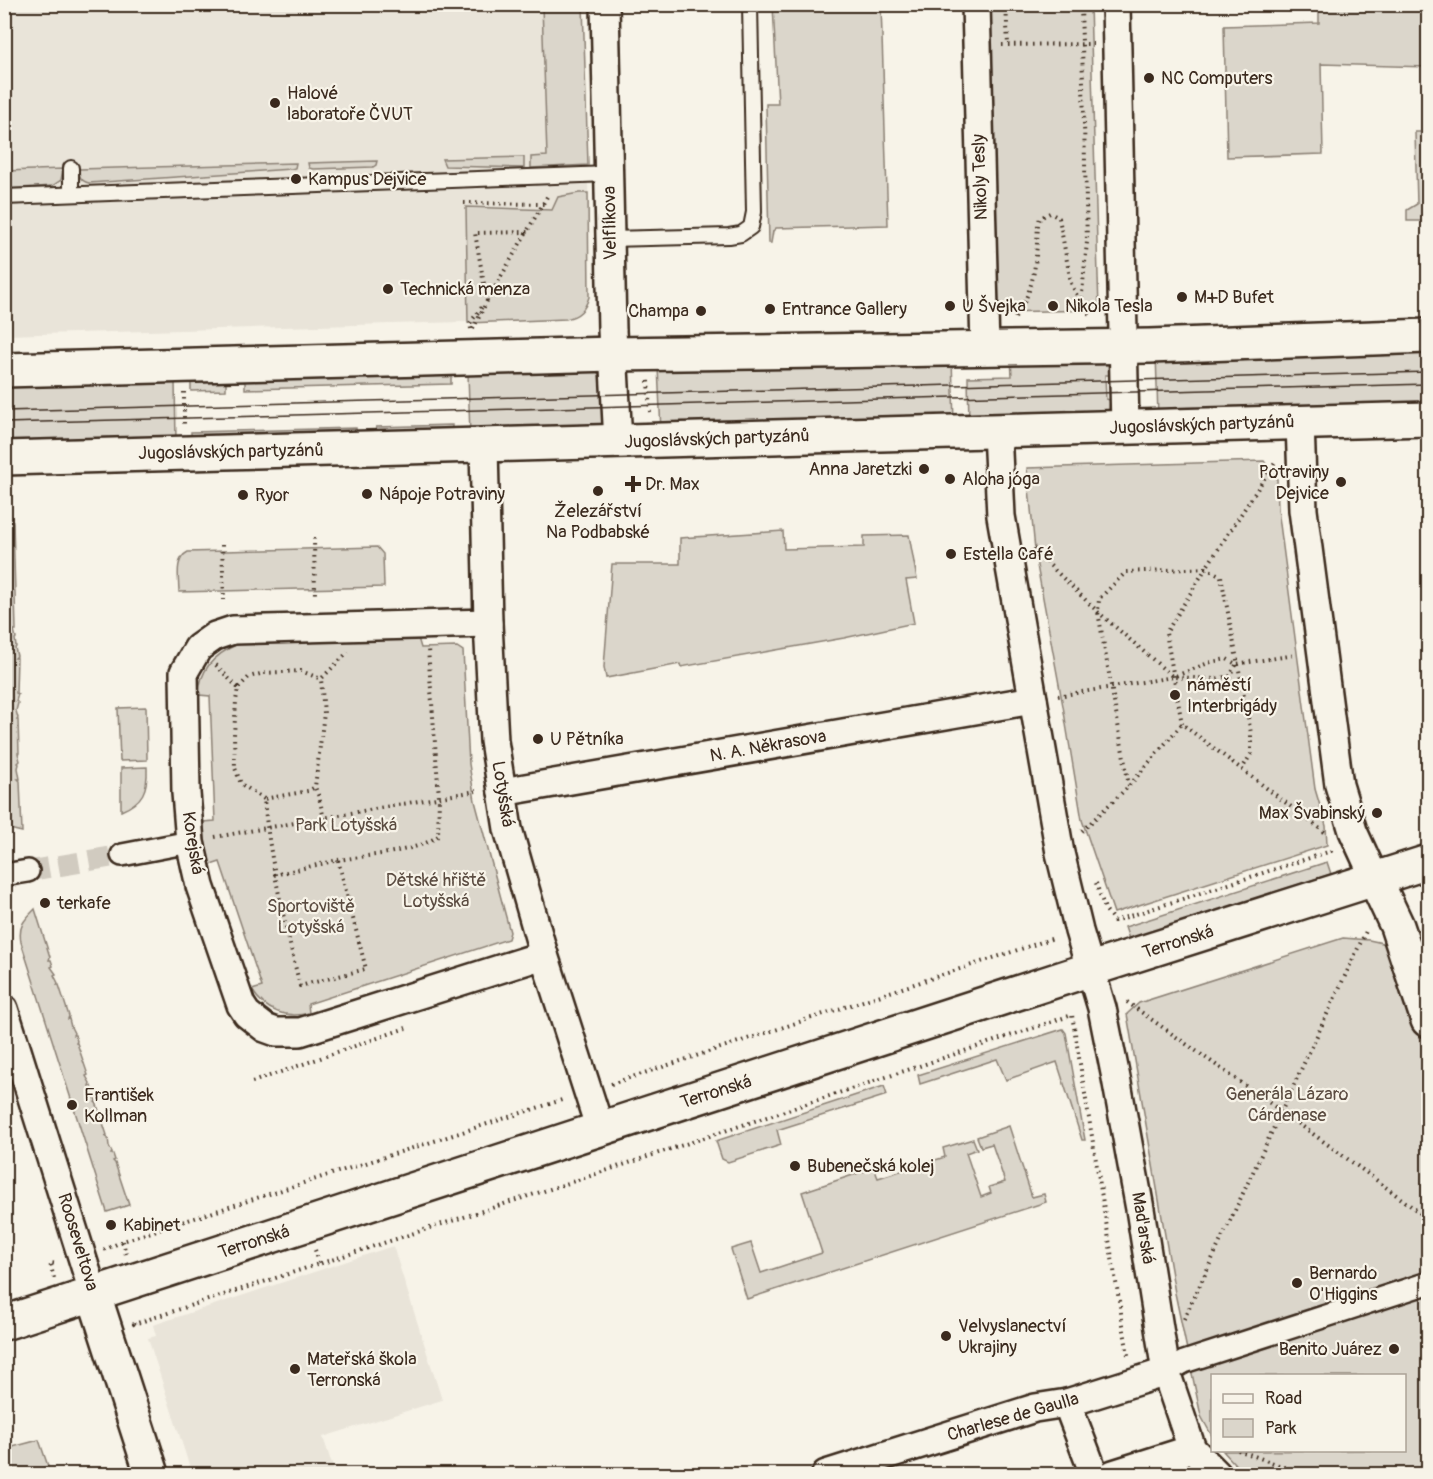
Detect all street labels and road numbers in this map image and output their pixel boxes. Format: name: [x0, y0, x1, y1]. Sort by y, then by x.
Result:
street label: Nikoly Tesly: [967, 133, 993, 220]
street label: Velflíkova: [598, 186, 622, 260]
street label: Jugoslávských partyzánů: [1109, 410, 1295, 440]
street label: Jugoslávských partyzánů: [624, 424, 810, 454]
street label: Jugoslávských partyzánů: [138, 439, 324, 465]
street label: N. A. Někrasova: [708, 724, 828, 768]
street label: Lotyšská: [486, 759, 520, 829]
street label: Korejská: [177, 810, 209, 876]
street label: Terronská: [1139, 920, 1217, 964]
street label: Terronská: [677, 1070, 755, 1114]
street label: Rooseveltova: [52, 1190, 104, 1294]
street label: Maďarská: [1126, 1190, 1160, 1266]
street label: Terronská: [215, 1220, 293, 1264]
street label: Charlese de Gaulla: [944, 1387, 1082, 1447]

